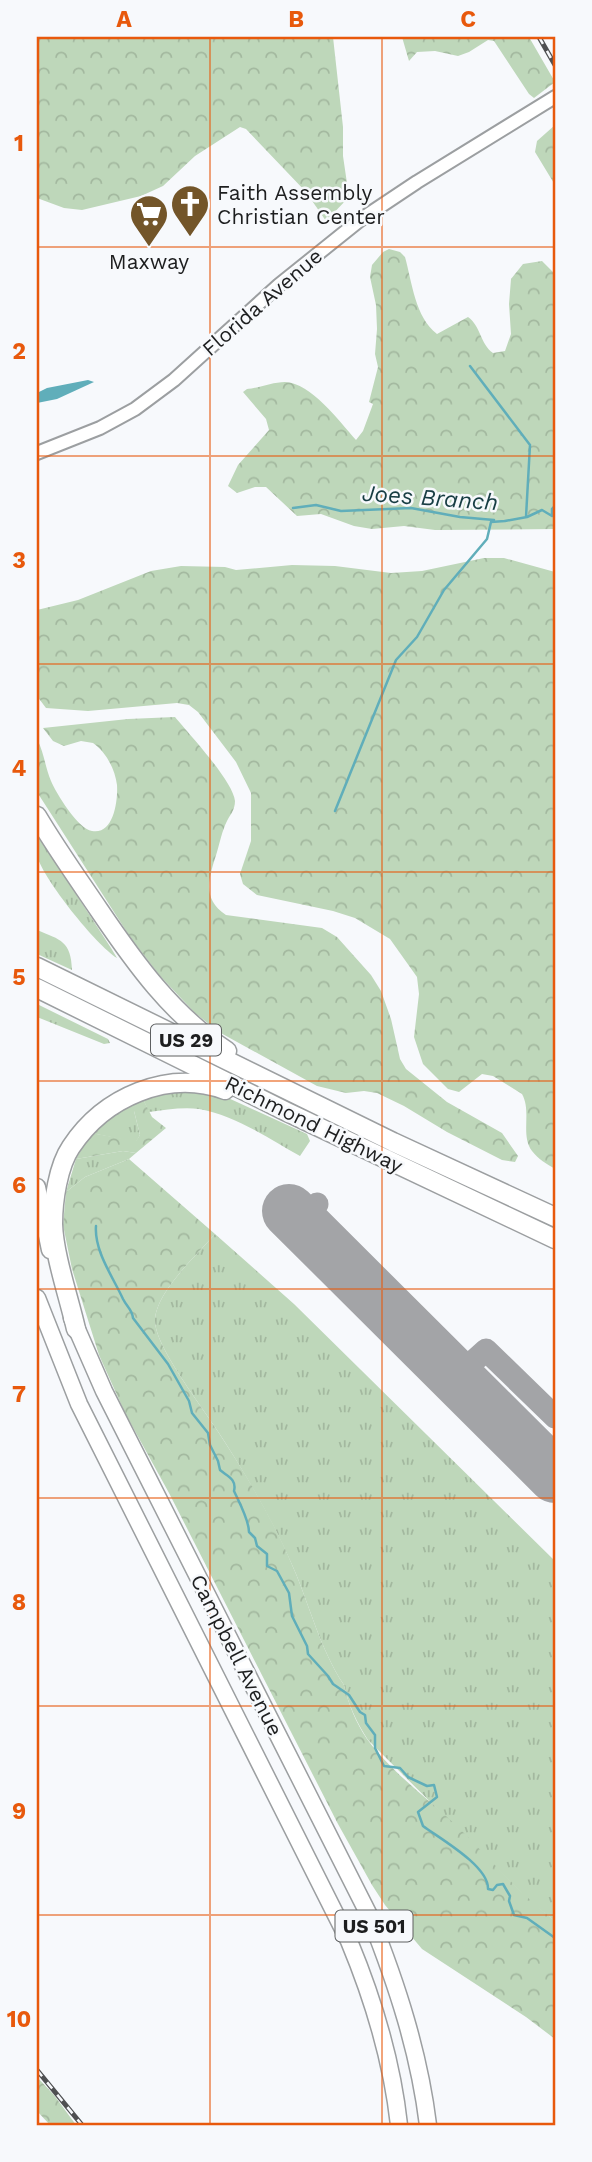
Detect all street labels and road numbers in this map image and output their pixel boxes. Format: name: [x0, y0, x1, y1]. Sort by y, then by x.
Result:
street label: Florida Avenue: [197, 243, 327, 361]
road number: US 29: [151, 1024, 221, 1056]
street label: Richmond Highway: [221, 1070, 407, 1178]
street label: Campbell Avenue: [186, 1570, 288, 1740]
road number: US 501: [336, 1910, 412, 1942]

